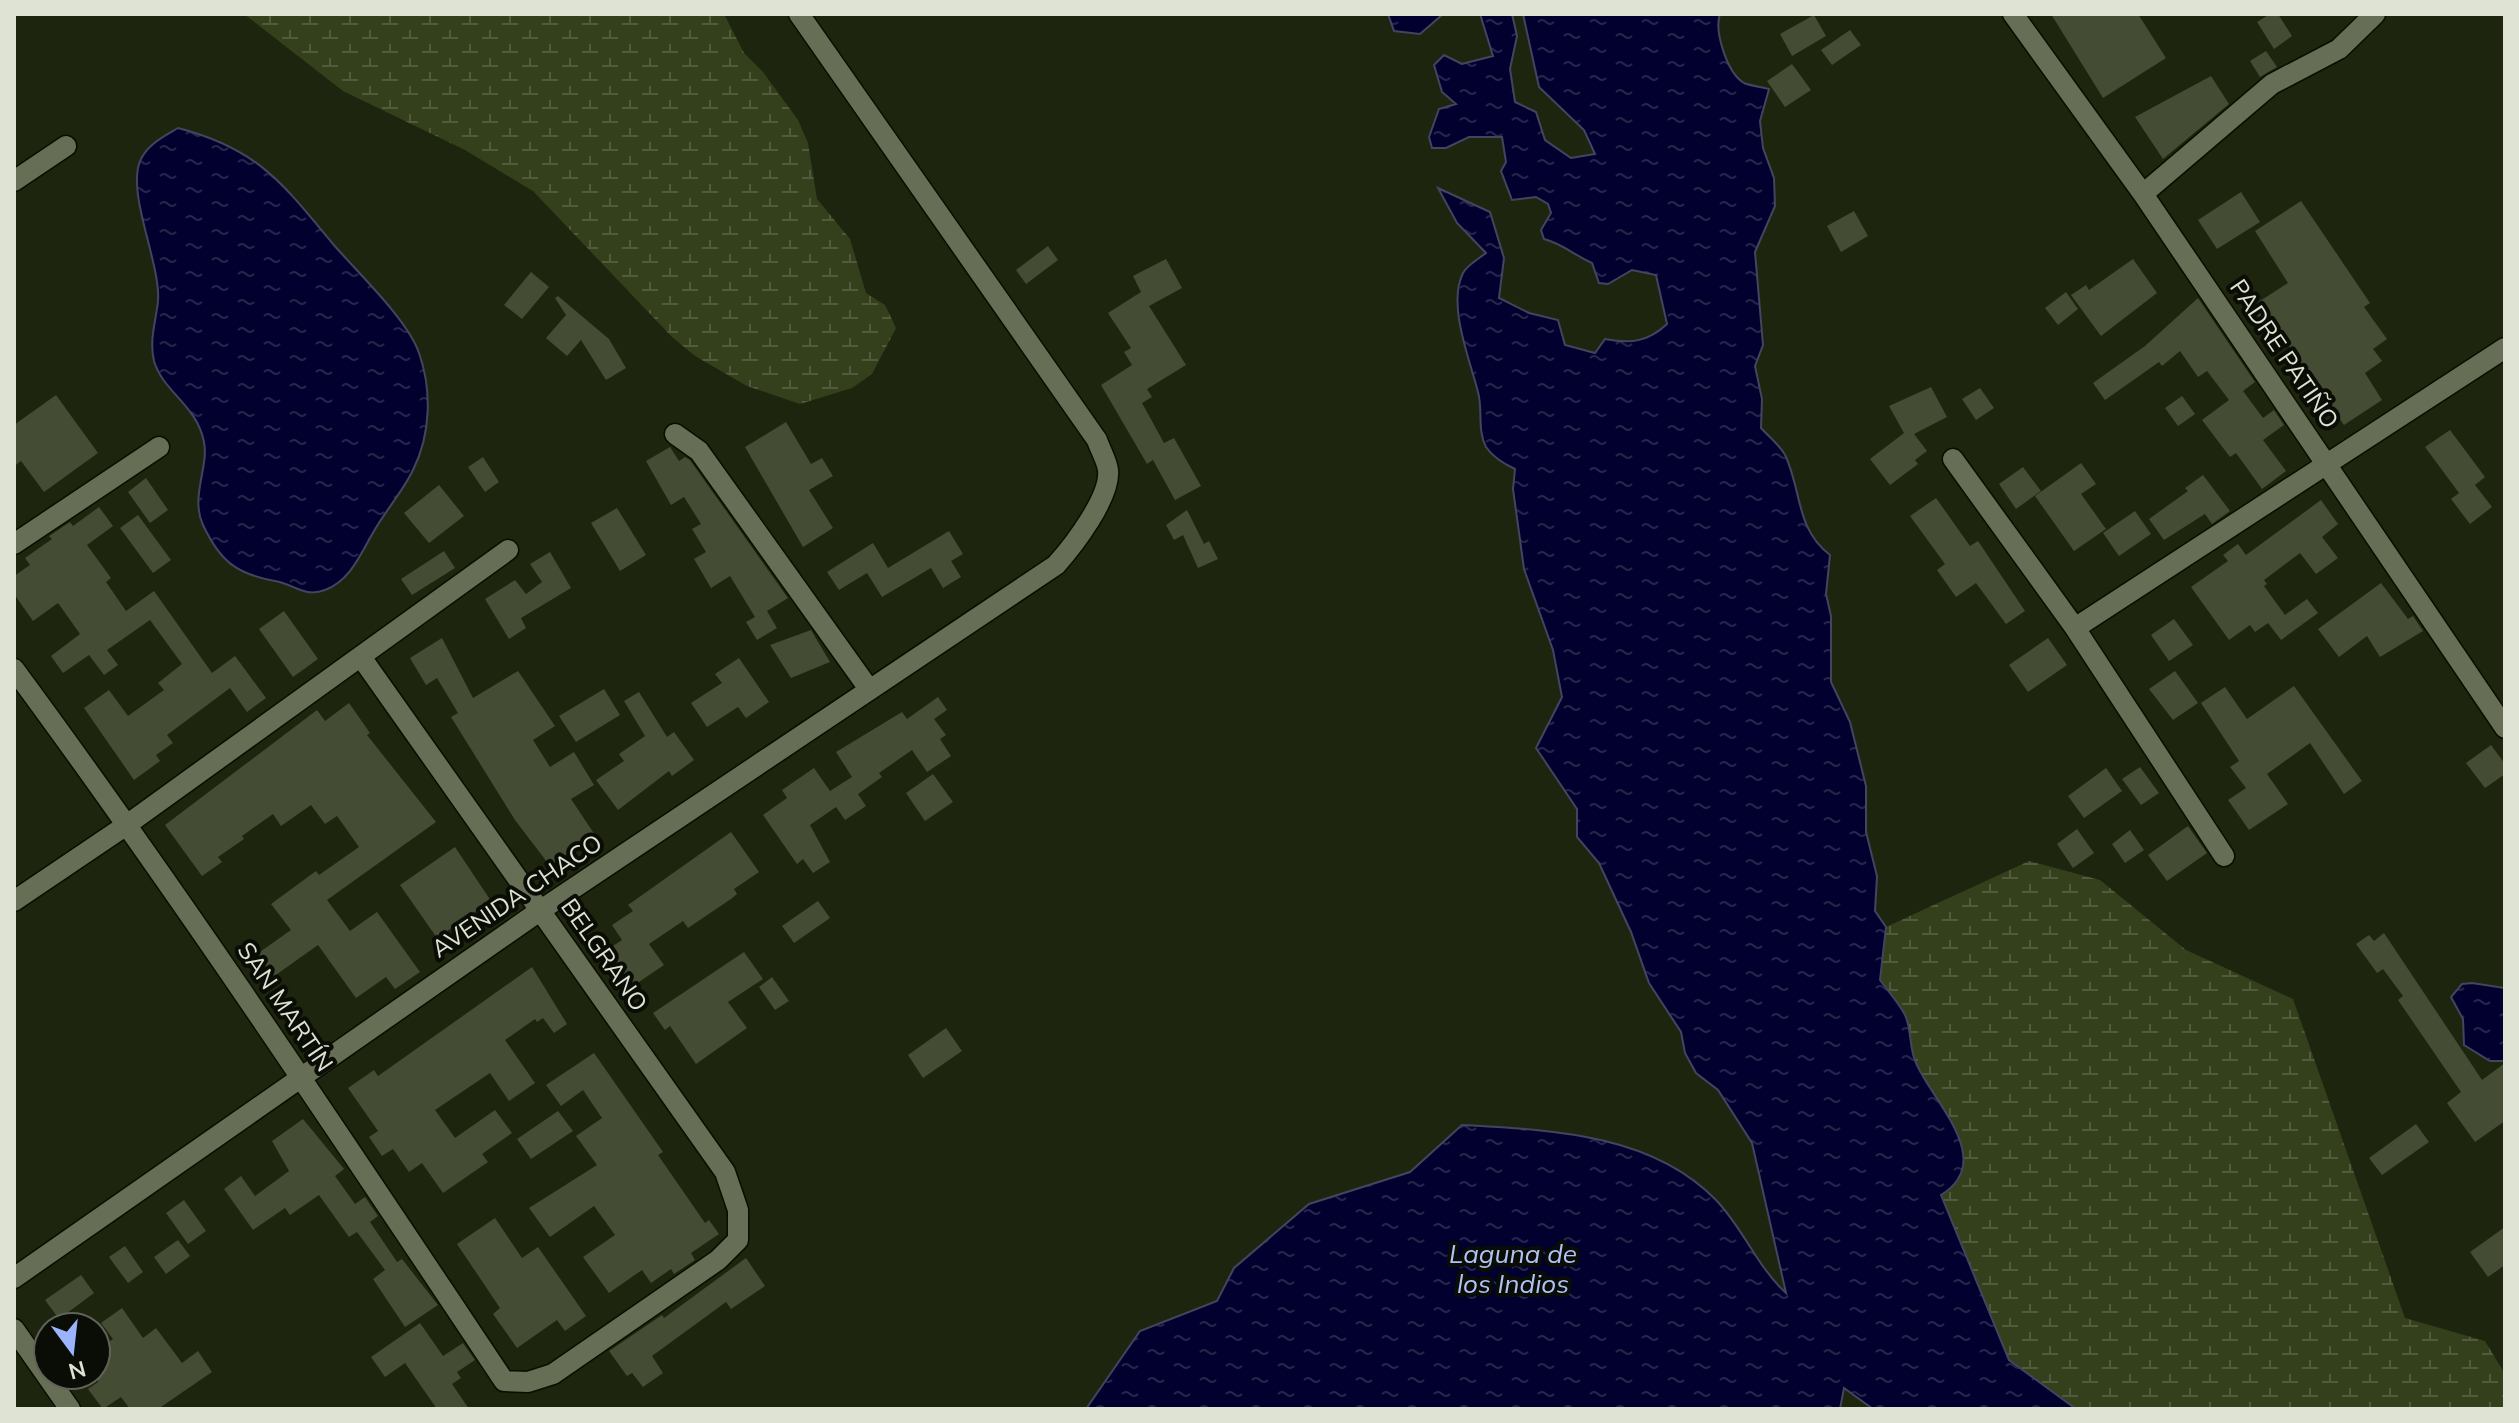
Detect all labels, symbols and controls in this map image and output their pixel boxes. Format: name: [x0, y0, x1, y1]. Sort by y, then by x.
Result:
street label: PADRE PATIÑO: [2224, 273, 2346, 434]
street label: AVENIDA CHACO: [425, 827, 608, 963]
street label: BELGRANO: [555, 892, 655, 1017]
street label: SAN MARTÍN: [232, 936, 340, 1077]
water label: Laguna de los Indios: [1449, 1237, 1577, 1300]
north arrow: [32, 1311, 112, 1391]
text: N: [66, 1355, 89, 1386]

